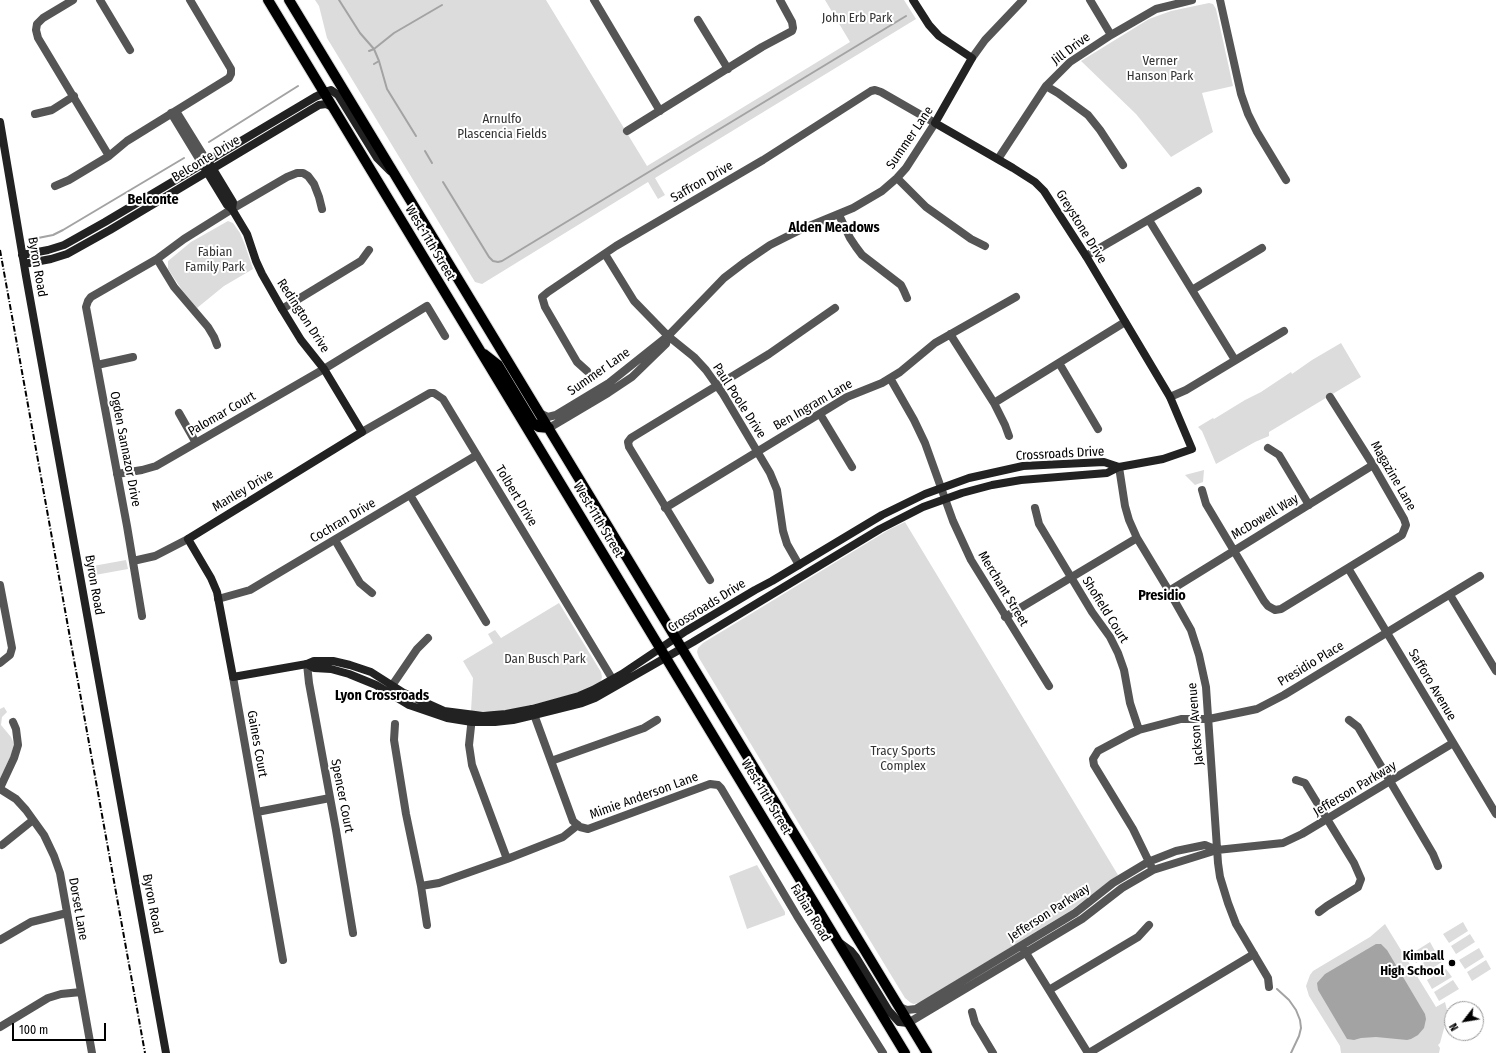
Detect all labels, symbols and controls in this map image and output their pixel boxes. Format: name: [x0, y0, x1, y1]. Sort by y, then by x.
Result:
park label: John Erb Park: [822, 10, 892, 26]
street label: Jill Drive: [1049, 29, 1093, 69]
park label: Verner Hanson Park: [1127, 53, 1193, 84]
street label: Summer Lane: [883, 104, 937, 172]
park label: Arnulfo Plascencia Fields: [457, 111, 547, 142]
street label: Belconte Drive: [169, 132, 243, 186]
street label: Saffron Drive: [668, 158, 736, 206]
street label: Greystone Drive: [1052, 187, 1110, 267]
district label: Belconte: [127, 192, 179, 208]
street label: West 11th Street: [401, 203, 459, 283]
district label: Alden Meadows: [788, 220, 880, 236]
street label: Byron Road: [24, 236, 50, 298]
park label: Fabian Family Park: [185, 244, 245, 275]
street label: Redington Drive: [273, 276, 333, 356]
street label: Summer Lane: [565, 345, 633, 399]
street label: Paul Poole Drive: [709, 361, 769, 441]
street label: Ben Ingram Lane: [771, 376, 855, 434]
street label: Palomar Court: [185, 388, 259, 440]
street label: Ogden Sannazor Drive: [106, 390, 144, 508]
street label: Magazine Lane: [1367, 438, 1419, 514]
street label: Crossroads Drive: [1015, 444, 1105, 464]
street label: Tolbert Drive: [492, 463, 540, 529]
street label: Manley Drive: [210, 467, 276, 515]
street label: West 11th Street: [569, 480, 627, 560]
street label: McDowell Way: [1229, 491, 1301, 543]
street label: Cochran Drive: [307, 495, 379, 547]
street label: Merchant Street: [974, 549, 1032, 629]
street label: Byron Road: [81, 554, 107, 616]
street label: Shofield Court: [1078, 574, 1132, 646]
street label: Crossroads Drive: [665, 576, 749, 636]
district label: Presidio: [1138, 588, 1186, 604]
street label: Presidio Place: [1275, 638, 1347, 690]
street label: Safforo Avenue: [1405, 646, 1459, 724]
park label: Dan Busch Park: [504, 651, 586, 667]
street label: Jackson Avenue: [1185, 682, 1207, 766]
district label: Lyon Crossroads: [335, 688, 429, 704]
street label: Gaines Court: [243, 709, 271, 779]
park label: Tracy Sports Complex: [870, 743, 936, 774]
street label: West 11th Street: [737, 757, 795, 837]
street label: Spencer Court: [327, 758, 357, 834]
street label: Jefferson Parkway: [1311, 758, 1399, 820]
street label: Mimie Anderson Lane: [588, 769, 700, 823]
street label: Byron Road: [139, 873, 165, 935]
street label: Dorset Lane: [65, 876, 91, 942]
street label: Fabian Road: [787, 881, 833, 945]
street label: Jefferson Parkway: [1005, 881, 1093, 945]
place label: Kimball High School: [1380, 948, 1444, 979]
marker: Kimball High School: [1447, 958, 1457, 968]
north arrow: [1444, 1001, 1484, 1041]
scale bar: [14, 1015, 108, 1041]
text: N: [1447, 1021, 1461, 1033]
text: 100 m: [19, 1023, 48, 1037]

